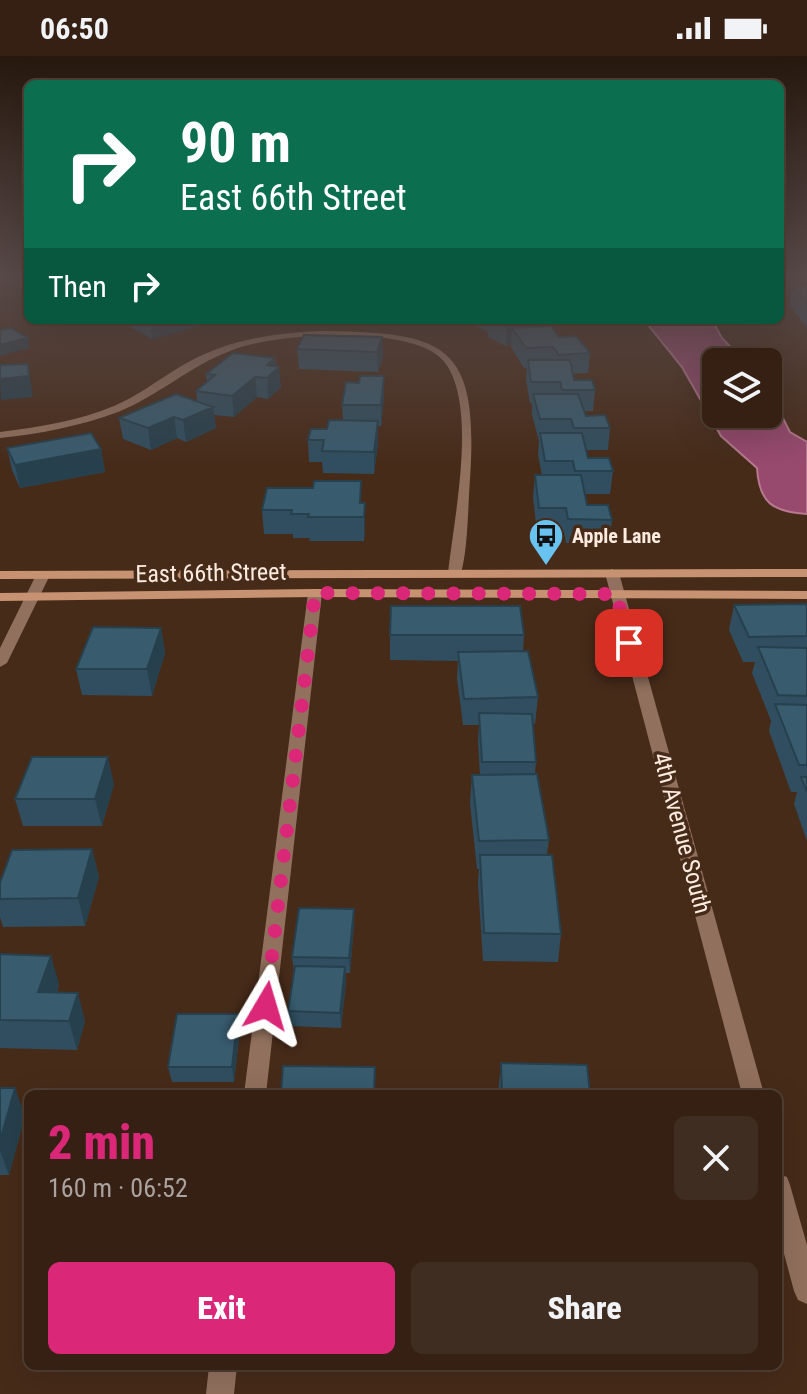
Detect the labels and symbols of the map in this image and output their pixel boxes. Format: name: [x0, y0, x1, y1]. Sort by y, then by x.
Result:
bus stop icon: Apple Lane: [527, 517, 565, 567]
place label: Apple Lane: [572, 524, 661, 548]
street label: East 66th Street: [135, 558, 287, 588]
pin: [595, 609, 663, 677]
street label: 4th Avenue South: [647, 749, 717, 917]
position arrow: [224, 964, 308, 1048]

